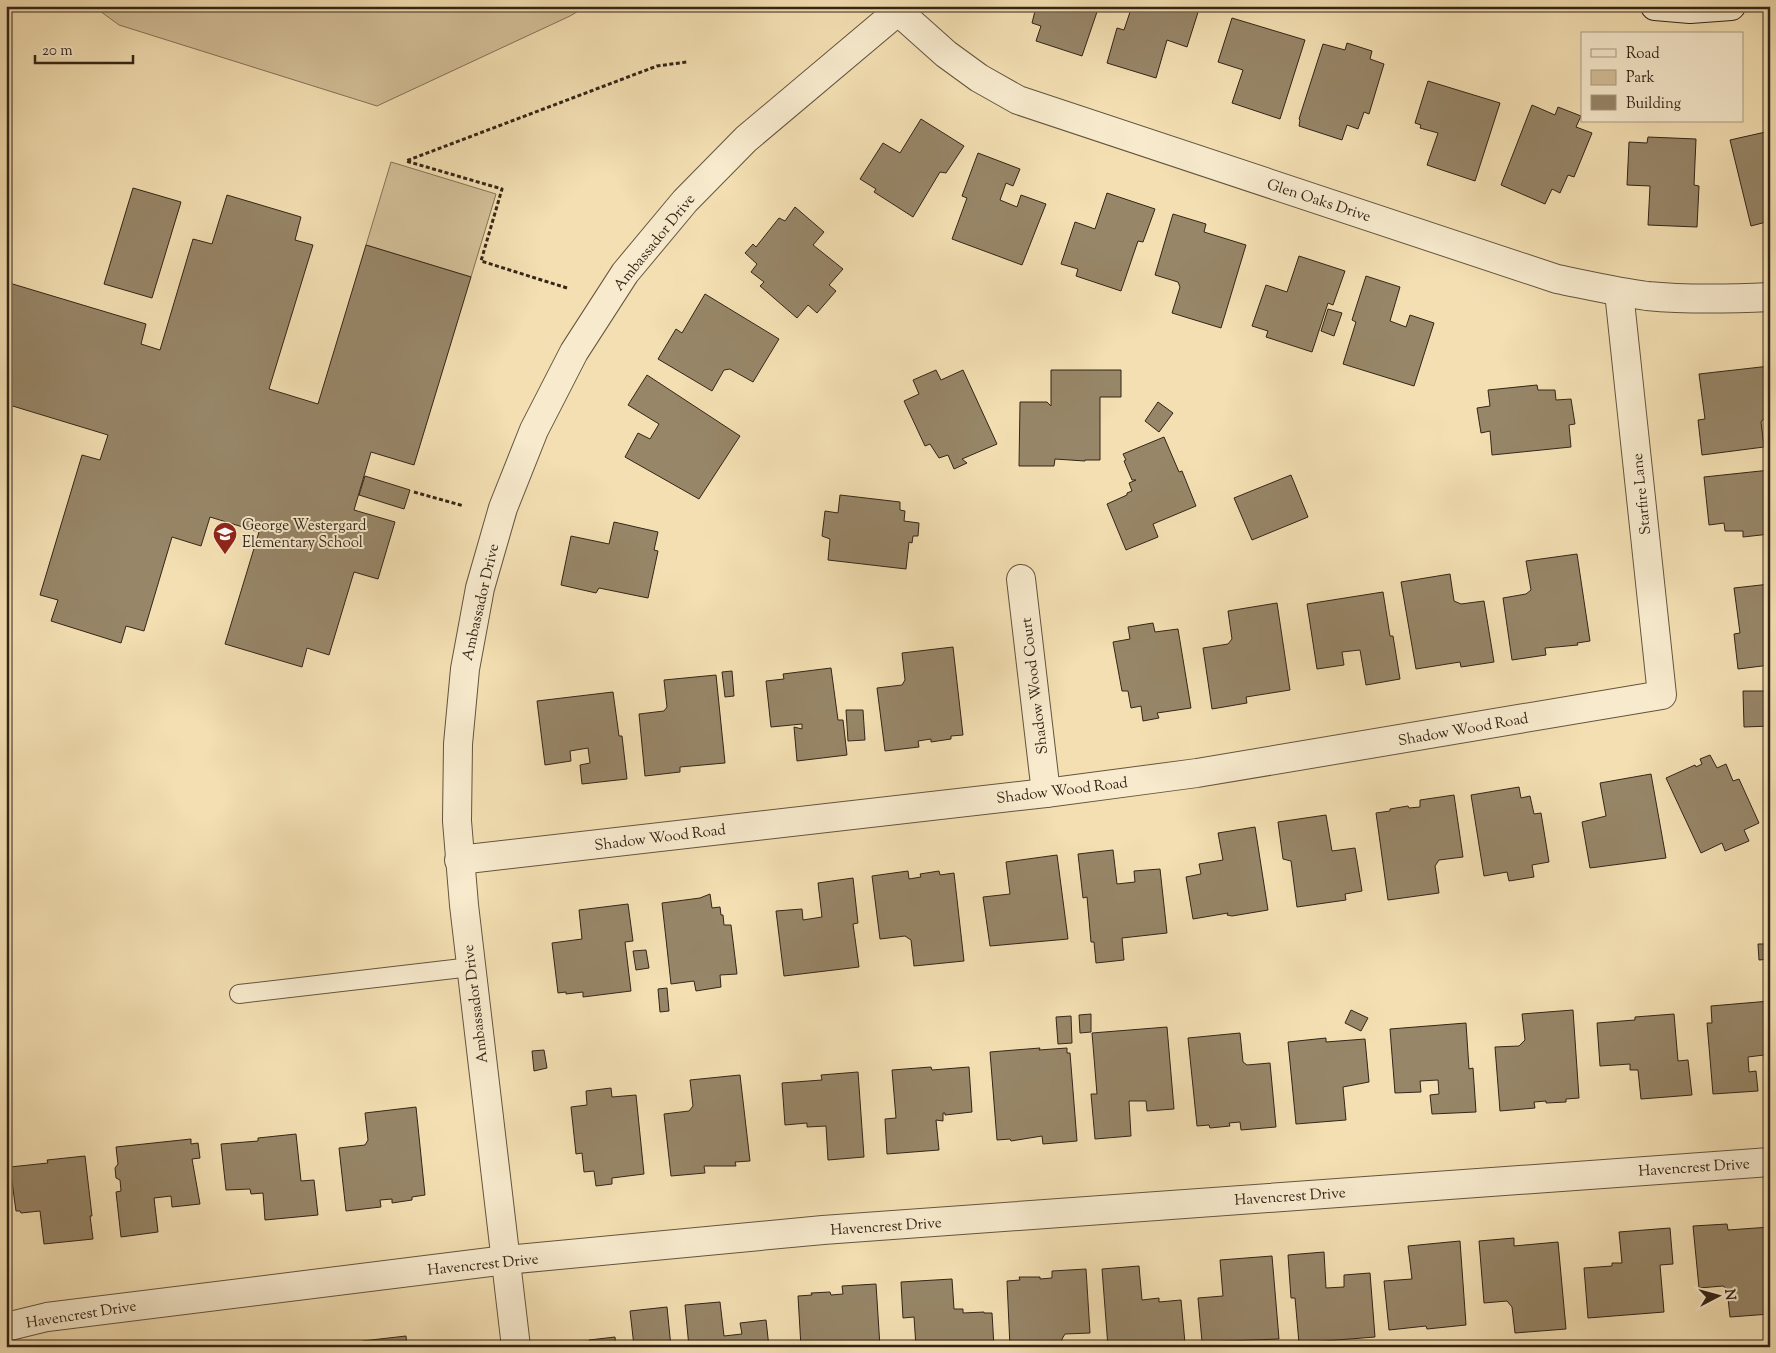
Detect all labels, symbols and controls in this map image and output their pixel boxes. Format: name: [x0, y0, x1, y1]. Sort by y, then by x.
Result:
scale bar: [35, 32, 132, 64]
legend: [1581, 32, 1744, 122]
text: 20 m: [42, 41, 73, 62]
text: Road: [1626, 44, 1660, 65]
text: Park: [1626, 68, 1655, 89]
text: Building: [1626, 94, 1681, 115]
street label: Glen Oaks Drive: [1264, 175, 1373, 228]
street label: Ambassador Drive: [609, 190, 701, 296]
street label: Starfire Lane: [1628, 452, 1657, 536]
place label: George Westergard Elementary School: [242, 516, 367, 554]
school or university icon: George Westergard Elementary School: [212, 521, 238, 555]
street label: Ambassador Drive: [458, 542, 505, 663]
street label: Shadow Wood Court: [1017, 616, 1054, 755]
street label: Shadow Wood Road: [1396, 709, 1531, 752]
street label: Shadow Wood Road: [995, 773, 1129, 810]
street label: Shadow Wood Road: [593, 820, 727, 857]
street label: Ambassador Drive: [459, 943, 494, 1064]
street label: Havencrest Drive: [1638, 1154, 1750, 1183]
street label: Havencrest Drive: [1234, 1183, 1346, 1212]
street label: Havencrest Drive: [830, 1213, 942, 1242]
street label: Havencrest Drive: [427, 1249, 540, 1282]
north arrow: [1694, 1270, 1744, 1320]
text: N: [1718, 1288, 1739, 1301]
street label: Havencrest Drive: [25, 1296, 138, 1335]

